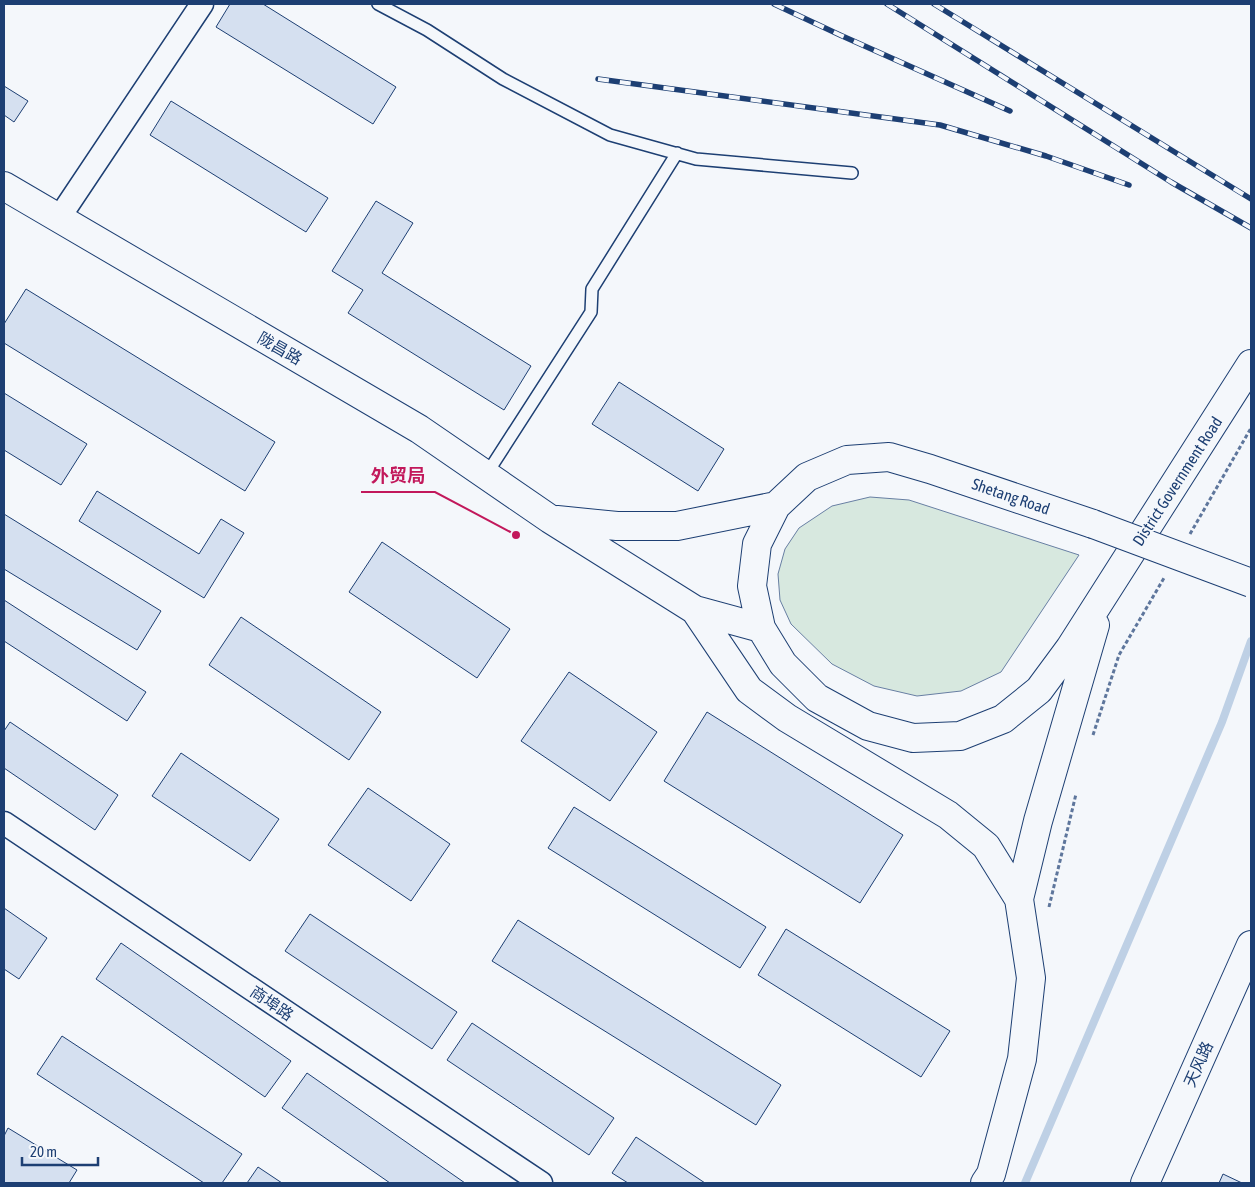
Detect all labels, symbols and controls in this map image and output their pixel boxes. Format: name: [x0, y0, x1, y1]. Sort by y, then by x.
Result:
street label: 陇昌路: [255, 328, 305, 368]
street label: District Government Road: [1129, 413, 1225, 549]
callout: 外贸局: [361, 459, 435, 492]
text: 外贸局: [371, 465, 425, 486]
street label: Shetang Road: [969, 474, 1052, 519]
street label: 商埠路: [247, 982, 297, 1024]
street label: 天风路: [1180, 1038, 1216, 1090]
scale bar: [22, 1134, 99, 1166]
text: 20 m: [30, 1143, 57, 1160]

